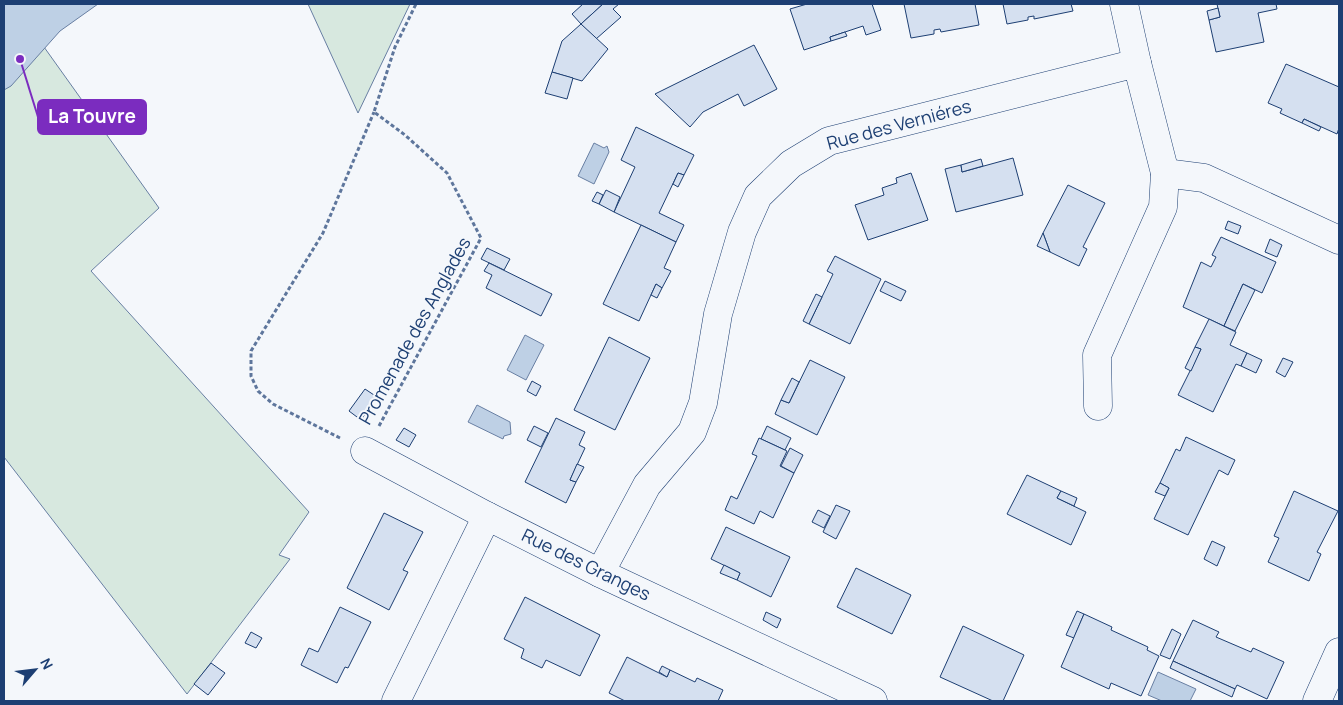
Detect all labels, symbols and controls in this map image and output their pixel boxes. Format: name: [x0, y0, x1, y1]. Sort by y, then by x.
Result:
street label: Rue des Verniéres: [824, 93, 974, 155]
callout: La Touvre: [38, 100, 146, 134]
text: La Touvre: [48, 103, 136, 129]
street label: Promenade des Anglades: [353, 233, 476, 428]
street label: Rue des Granges: [518, 523, 655, 606]
north arrow: [10, 645, 60, 695]
text: N: [36, 655, 58, 673]

